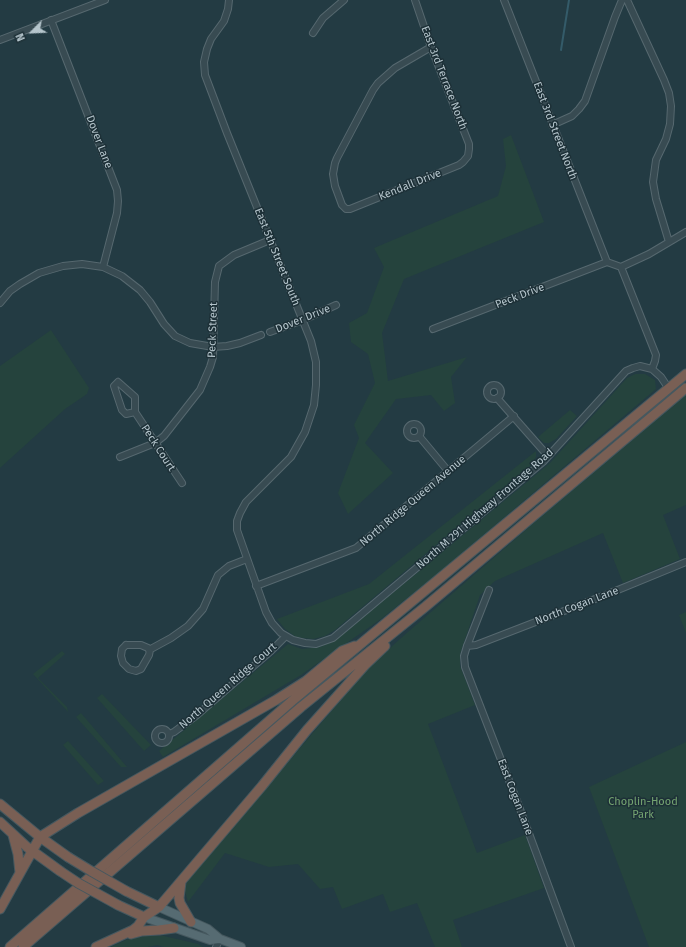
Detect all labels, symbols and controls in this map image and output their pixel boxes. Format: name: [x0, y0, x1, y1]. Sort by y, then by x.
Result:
north arrow: [12, 12, 52, 52]
street label: East 3rd Terrace North: [418, 24, 470, 132]
text: N: [13, 31, 28, 43]
street label: East 3rd Street North: [530, 80, 580, 182]
street label: Dover Lane: [83, 114, 115, 170]
street label: Kendall Drive: [377, 166, 443, 204]
street label: East 5th Street South: [251, 206, 303, 308]
street label: Peck Drive: [494, 281, 546, 311]
street label: Peck Street: [205, 302, 221, 358]
street label: Dover Drive: [274, 302, 332, 336]
street label: Peck Court: [138, 422, 178, 474]
street label: North M 291 Highway Frontage Road: [414, 446, 556, 572]
street label: North Ridge Queen Avenue: [357, 453, 469, 549]
street label: North Cogan Lane: [533, 584, 621, 628]
street label: North Queen Ridge Court: [177, 640, 279, 732]
street label: East Cogan Lane: [494, 757, 536, 837]
park label: Choplin-Hood Park: [608, 795, 678, 821]

